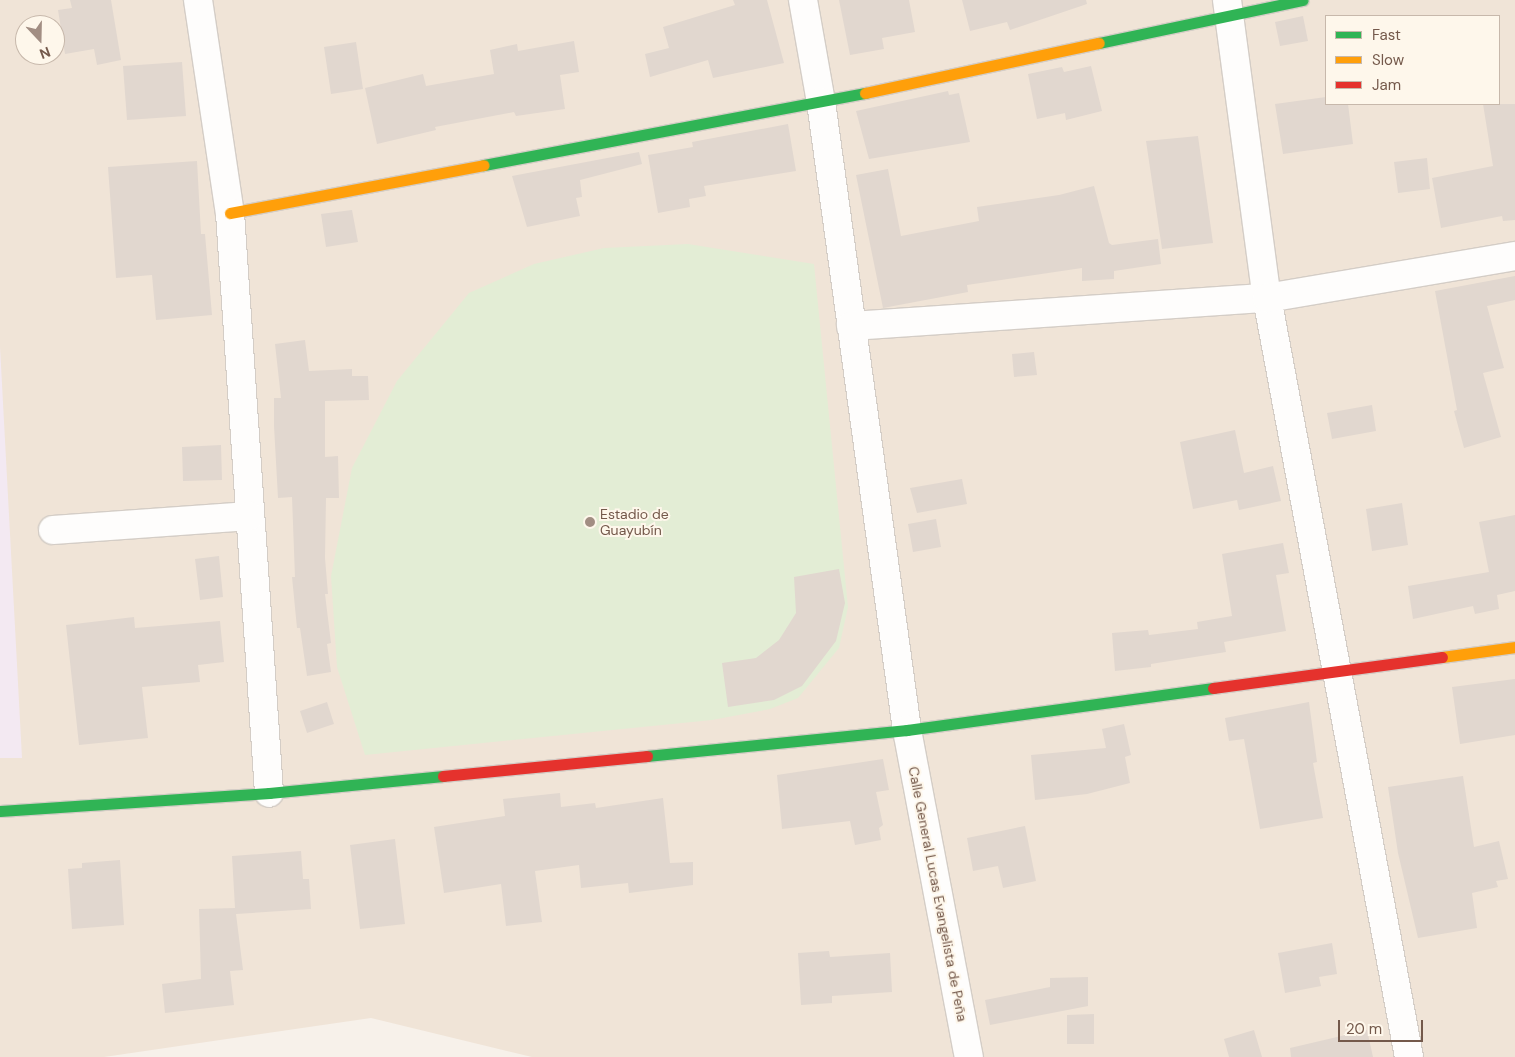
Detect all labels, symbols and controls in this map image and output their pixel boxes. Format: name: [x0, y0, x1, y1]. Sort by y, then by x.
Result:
north arrow: [15, 15, 65, 65]
legend: [1325, 15, 1500, 105]
text: Fast: [1372, 25, 1401, 45]
text: N: [37, 43, 53, 63]
text: Slow: [1372, 50, 1404, 70]
text: Jam: [1372, 75, 1401, 95]
place label: Estadio de Guayubín: [600, 506, 669, 538]
marker: Estadio de Guayubín: [584, 516, 596, 528]
street label: Calle General Lucas Evangelista de Peña: [905, 765, 971, 1023]
scale bar: [1340, 1010, 1425, 1042]
text: 20 m: [1346, 1019, 1382, 1039]

